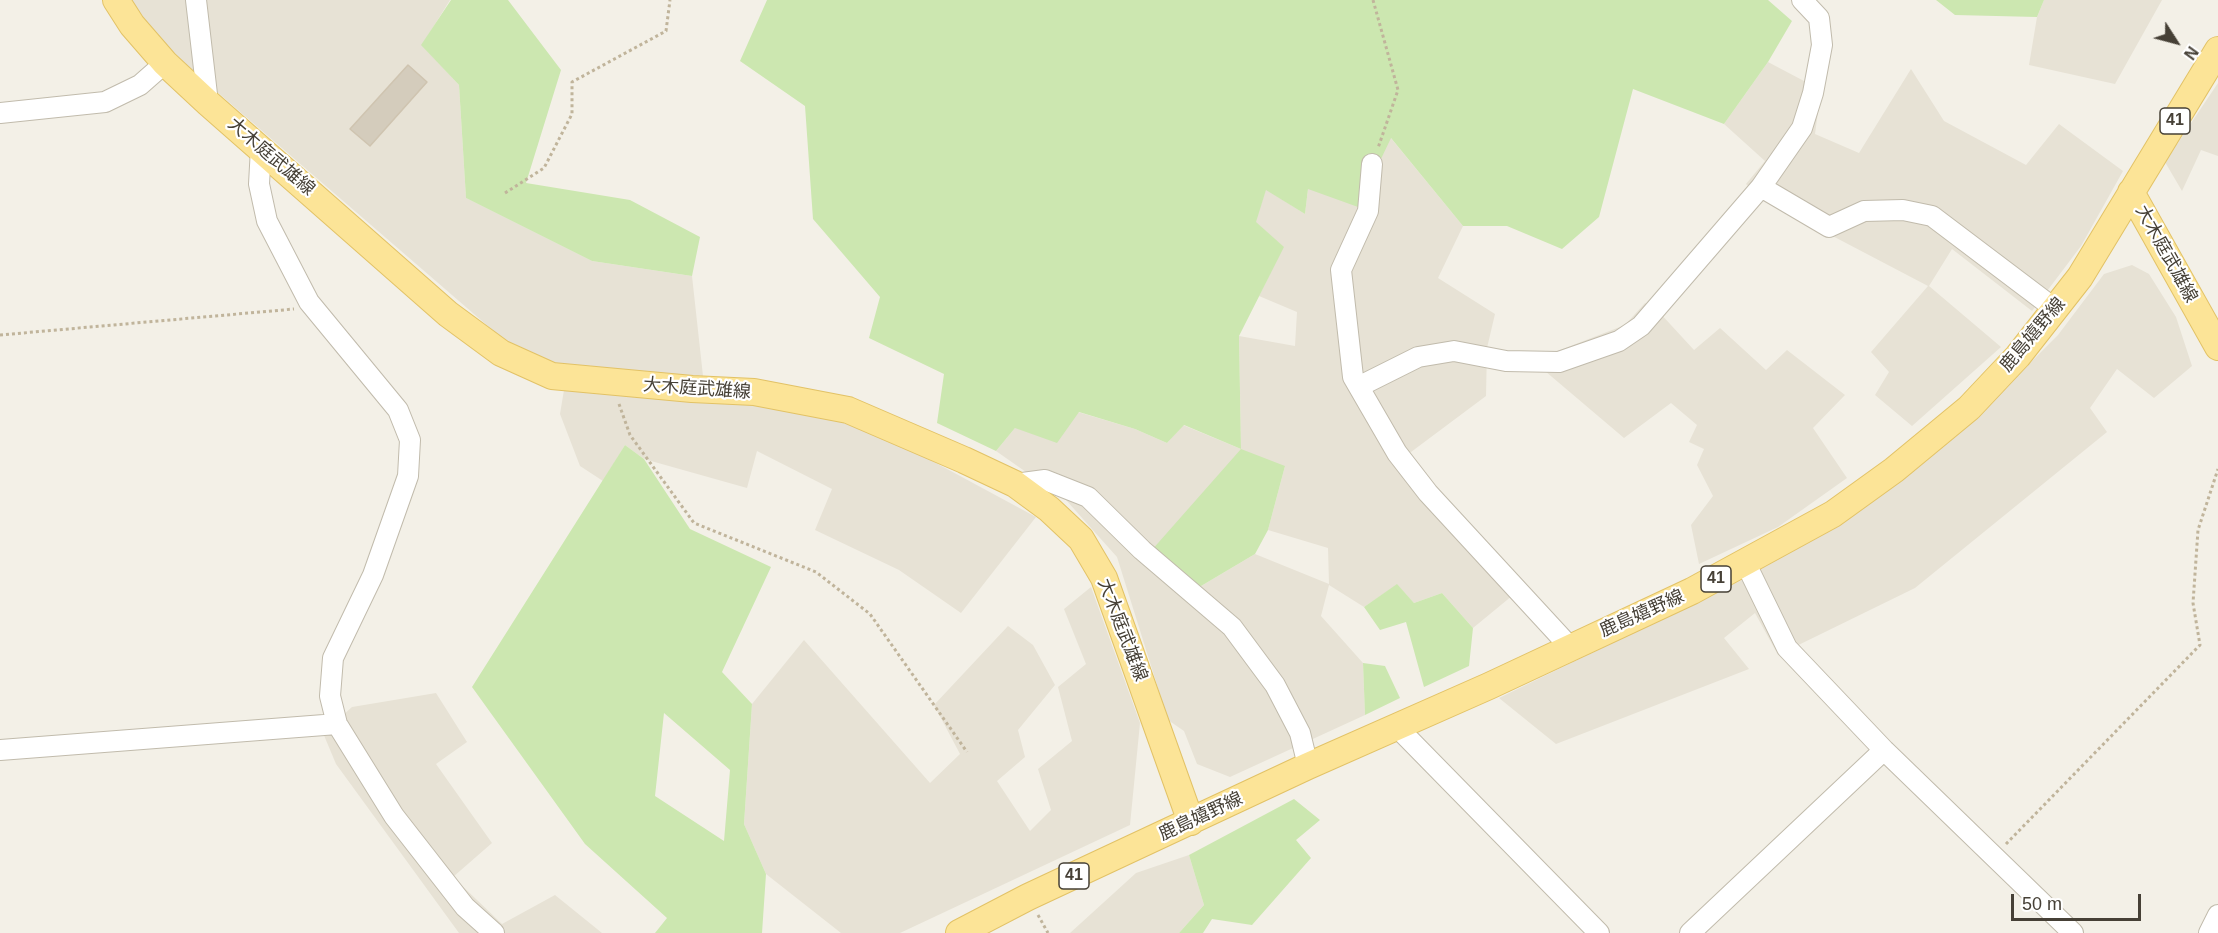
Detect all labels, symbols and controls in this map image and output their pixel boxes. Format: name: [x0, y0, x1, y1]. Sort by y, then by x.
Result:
north arrow: [2146, 12, 2206, 72]
text: N: [2181, 43, 2201, 63]
road number: 41: [2160, 108, 2190, 134]
street label: 大木庭武雄線: [223, 113, 319, 201]
street label: 大木庭武雄線: [2130, 202, 2202, 306]
street label: 鹿島嬉野線: [1996, 294, 2070, 376]
street label: 大木庭武雄線: [642, 374, 752, 404]
road number: 41: [1701, 566, 1731, 592]
street label: 大木庭武雄線: [1093, 576, 1151, 684]
street label: 鹿島嬉野線: [1596, 586, 1688, 642]
street label: 鹿島嬉野線: [1156, 788, 1246, 846]
road number: 41: [1059, 863, 1089, 889]
scale bar: [2014, 882, 2144, 920]
text: 50 m: [2022, 894, 2062, 914]

